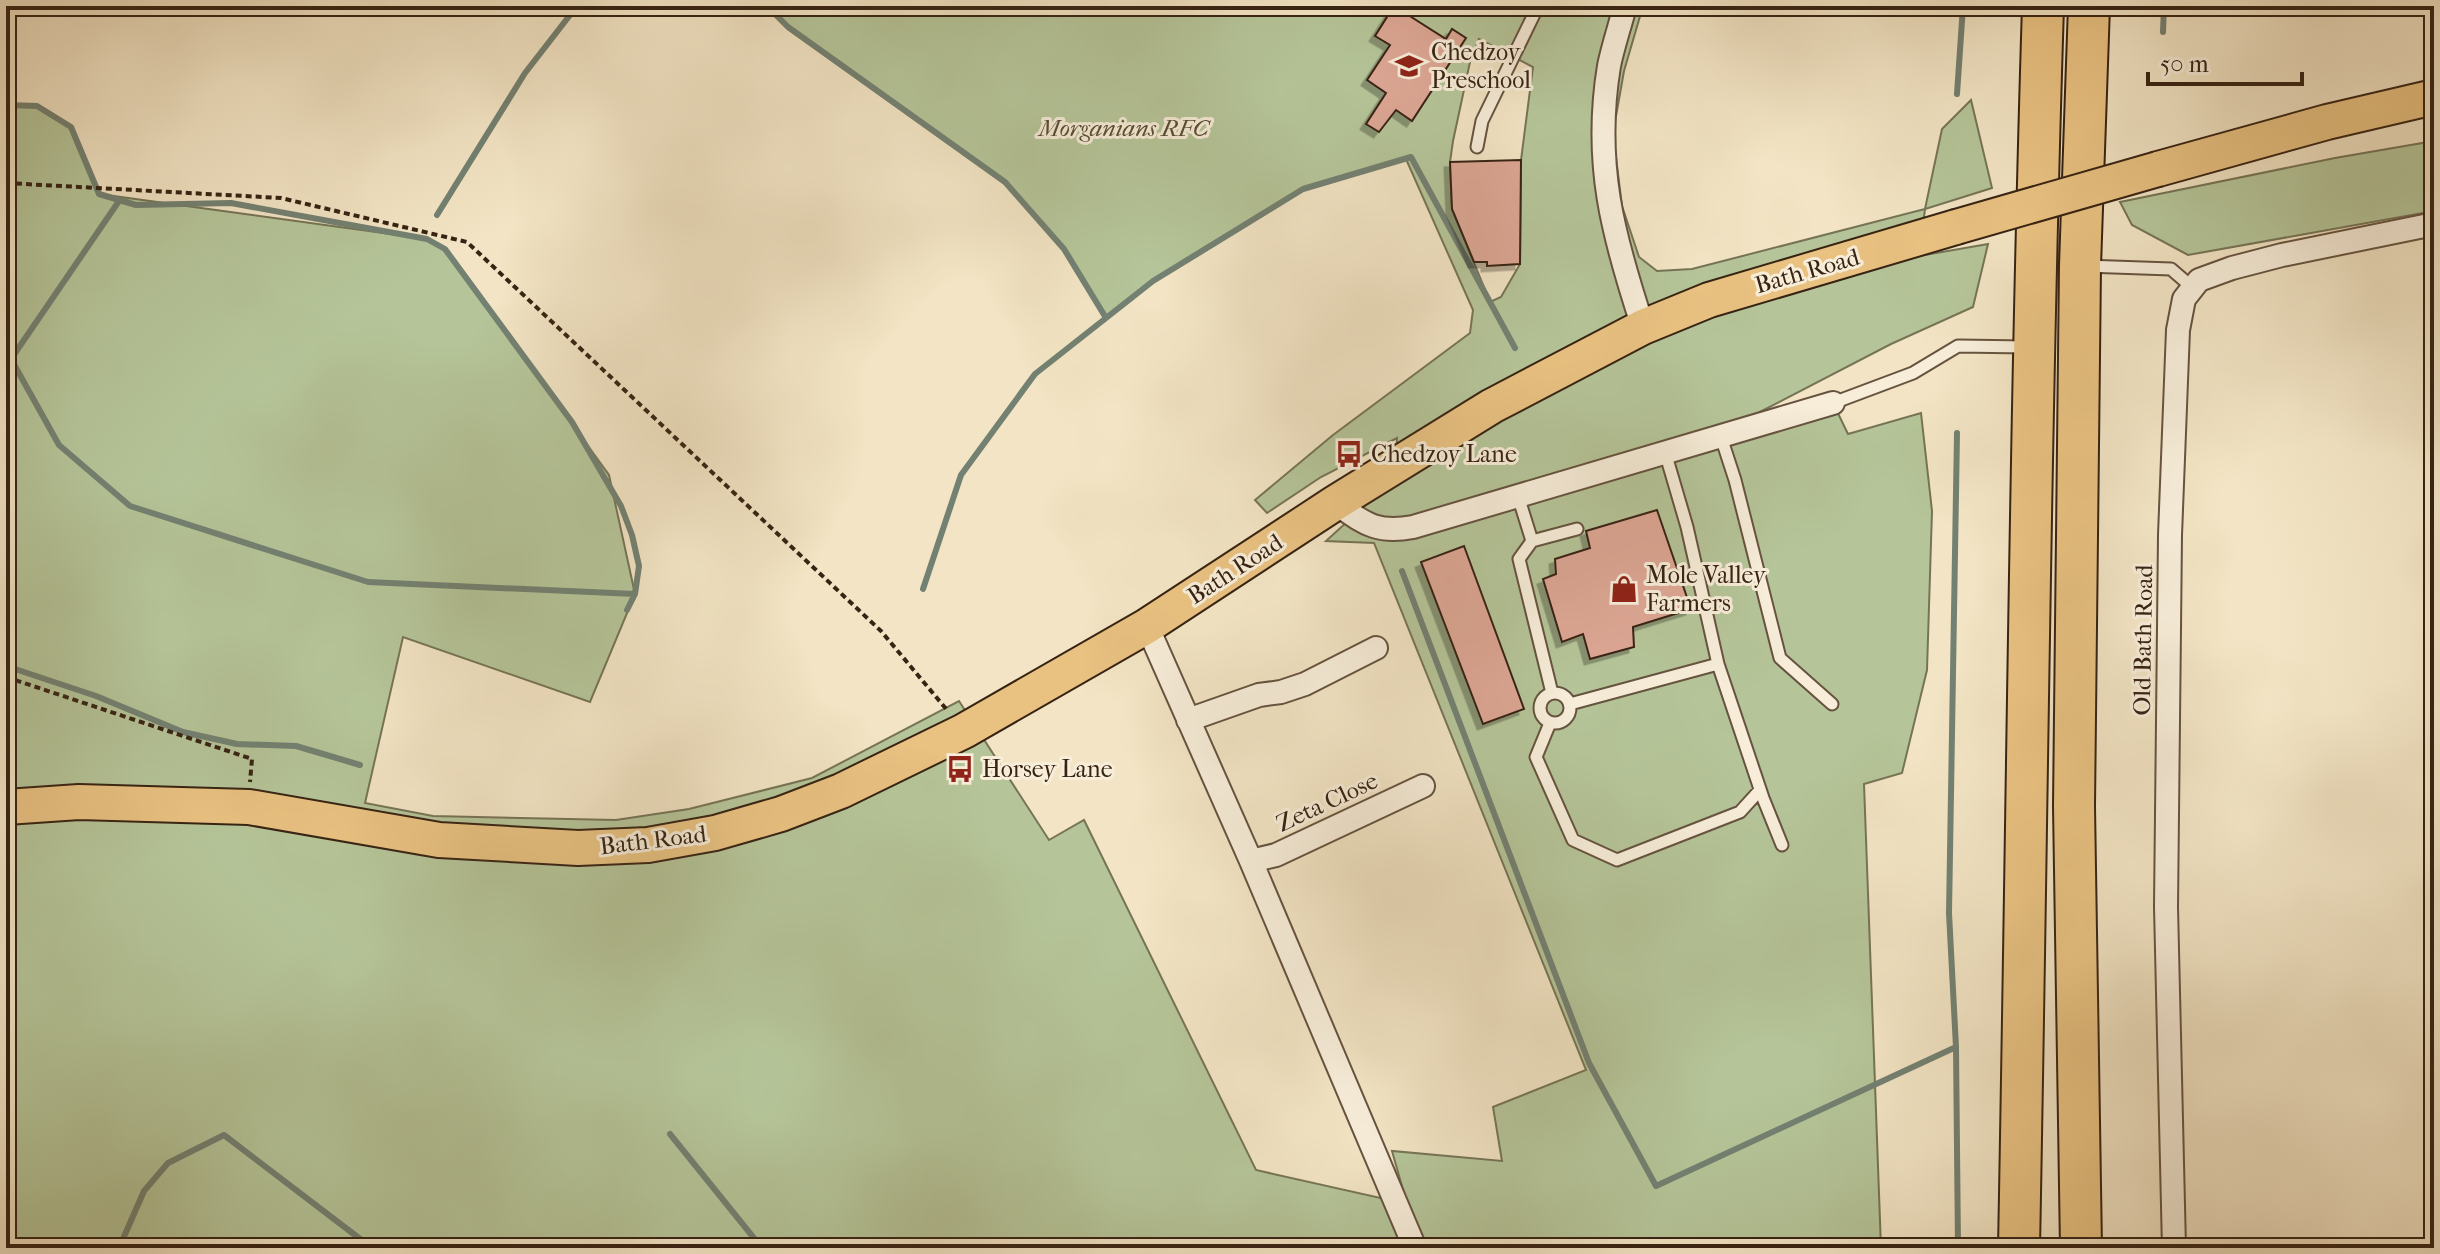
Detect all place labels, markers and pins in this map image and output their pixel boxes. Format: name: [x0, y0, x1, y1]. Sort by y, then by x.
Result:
place label: Chedzoy Preschool: [1431, 38, 1531, 94]
school or university icon: Chedzoy Preschool: [1394, 51, 1424, 81]
bus stop icon: Chedzoy Lane: [1334, 439, 1364, 469]
place label: Chedzoy Lane: [1371, 440, 1517, 468]
place label: Mole Valley Farmers: [1646, 561, 1767, 617]
shop icon: Mole Valley Farmers: [1609, 574, 1639, 604]
bus stop icon: Horsey Lane: [945, 754, 975, 784]
place label: Horsey Lane: [982, 755, 1113, 783]

